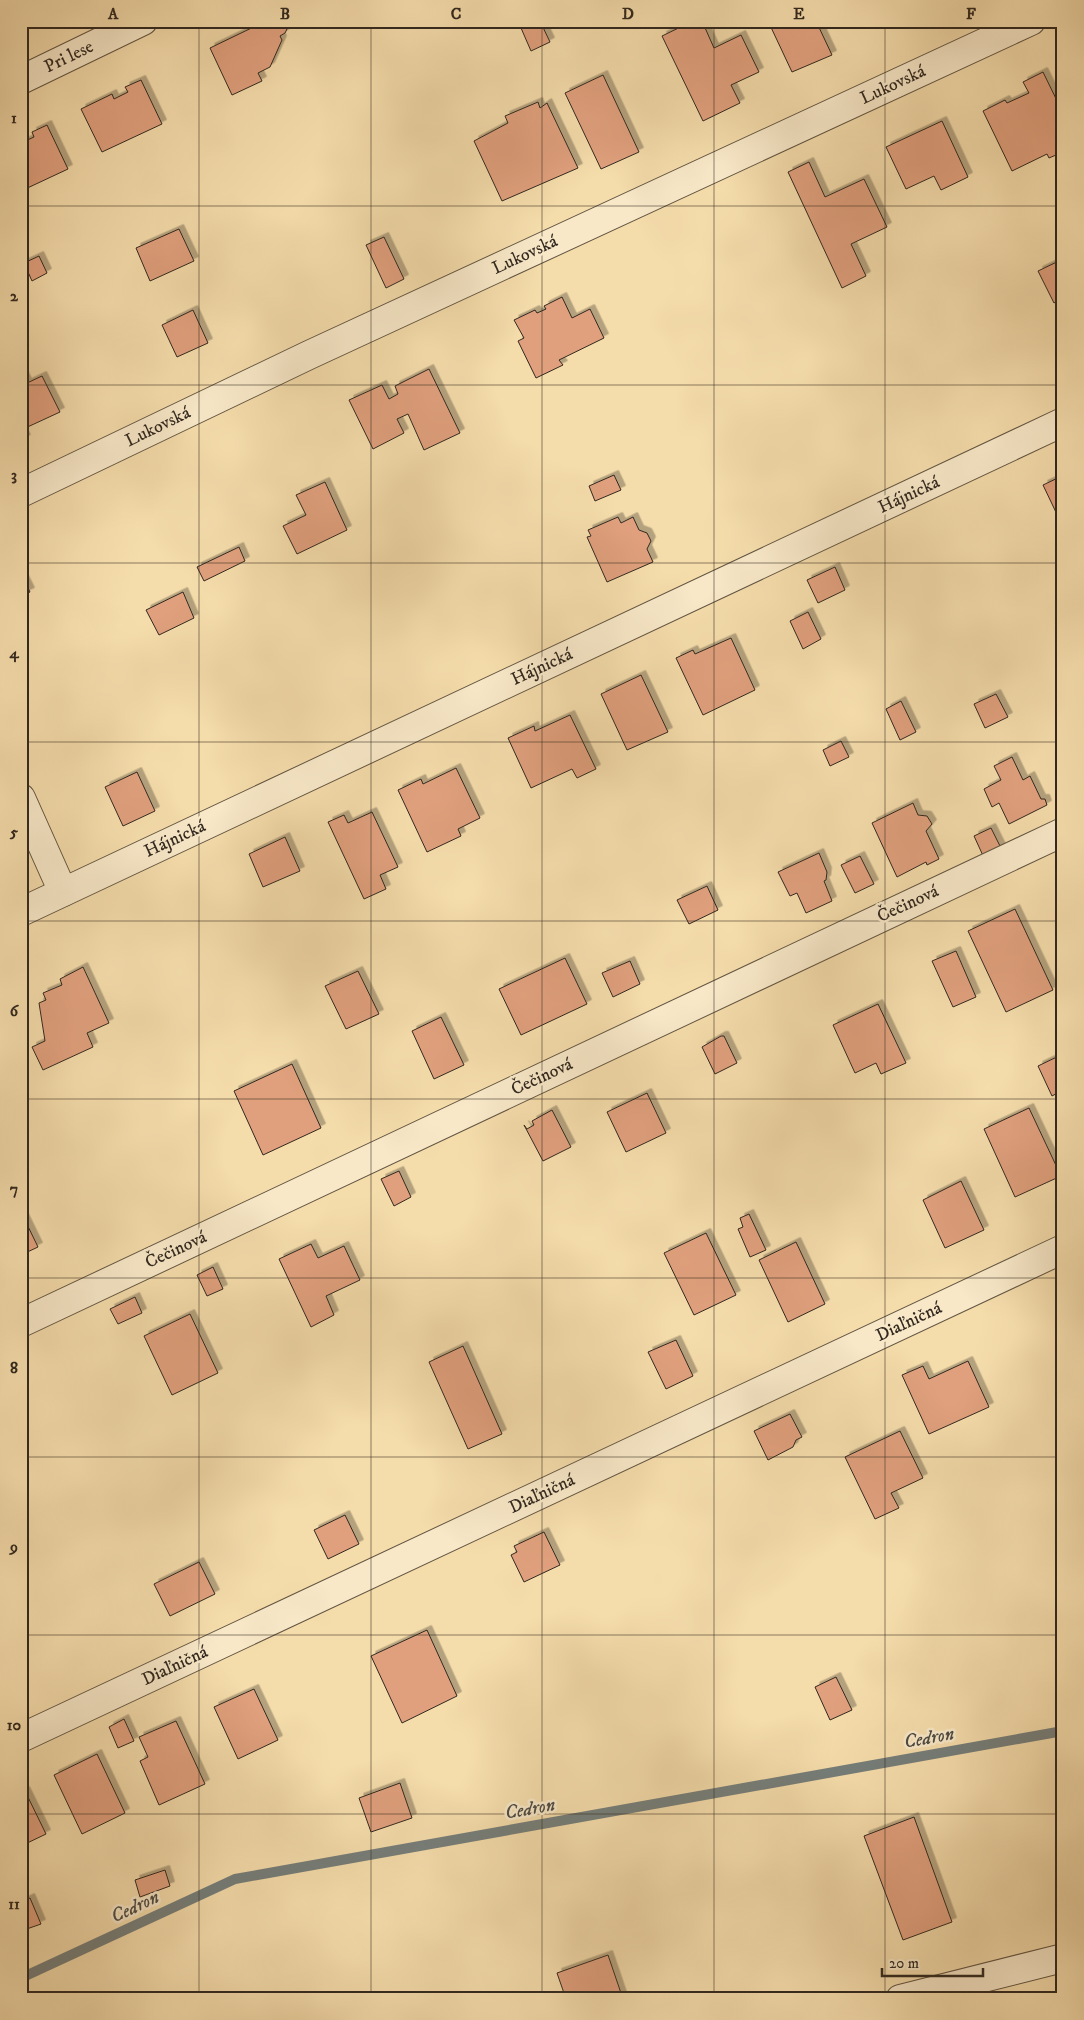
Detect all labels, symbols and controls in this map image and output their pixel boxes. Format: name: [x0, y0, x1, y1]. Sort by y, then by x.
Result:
text: A: [107, 4, 119, 24]
text: B: [280, 4, 290, 24]
text: C: [451, 4, 461, 24]
text: D: [622, 4, 634, 24]
text: E: [793, 4, 805, 24]
text: F: [966, 4, 976, 24]
street label: Pri lese: [41, 36, 97, 78]
street label: Lukovská: [857, 60, 930, 110]
text: 1: [11, 108, 17, 128]
street label: Lukovská: [489, 230, 562, 280]
text: 2: [10, 286, 19, 306]
street label: Lukovská: [122, 402, 194, 452]
text: 3: [11, 465, 17, 485]
street label: Hájnická: [875, 471, 944, 519]
text: 4: [8, 643, 19, 663]
street label: Hájnická: [508, 643, 577, 691]
street label: Hájnická: [141, 815, 210, 863]
text: 5: [9, 822, 18, 842]
street label: Čečinová: [873, 879, 943, 928]
text: 6: [10, 1001, 20, 1021]
street label: Čečinová: [507, 1052, 577, 1101]
text: 7: [10, 1179, 18, 1199]
street label: Čečinová: [141, 1225, 211, 1274]
street label: Diaľničná: [872, 1297, 946, 1347]
text: 8: [10, 1358, 18, 1378]
street label: Diaľničná: [505, 1469, 579, 1519]
text: 9: [9, 1537, 18, 1557]
street label: Diaľničná: [138, 1641, 212, 1691]
text: 10: [7, 1715, 22, 1735]
water label: Cedron: [902, 1722, 956, 1754]
water label: Cedron: [503, 1793, 557, 1825]
water label: Cedron: [107, 1886, 163, 1928]
text: 11: [8, 1894, 20, 1914]
scale bar: [882, 1945, 983, 1977]
text: 20 m: [889, 1954, 919, 1973]

